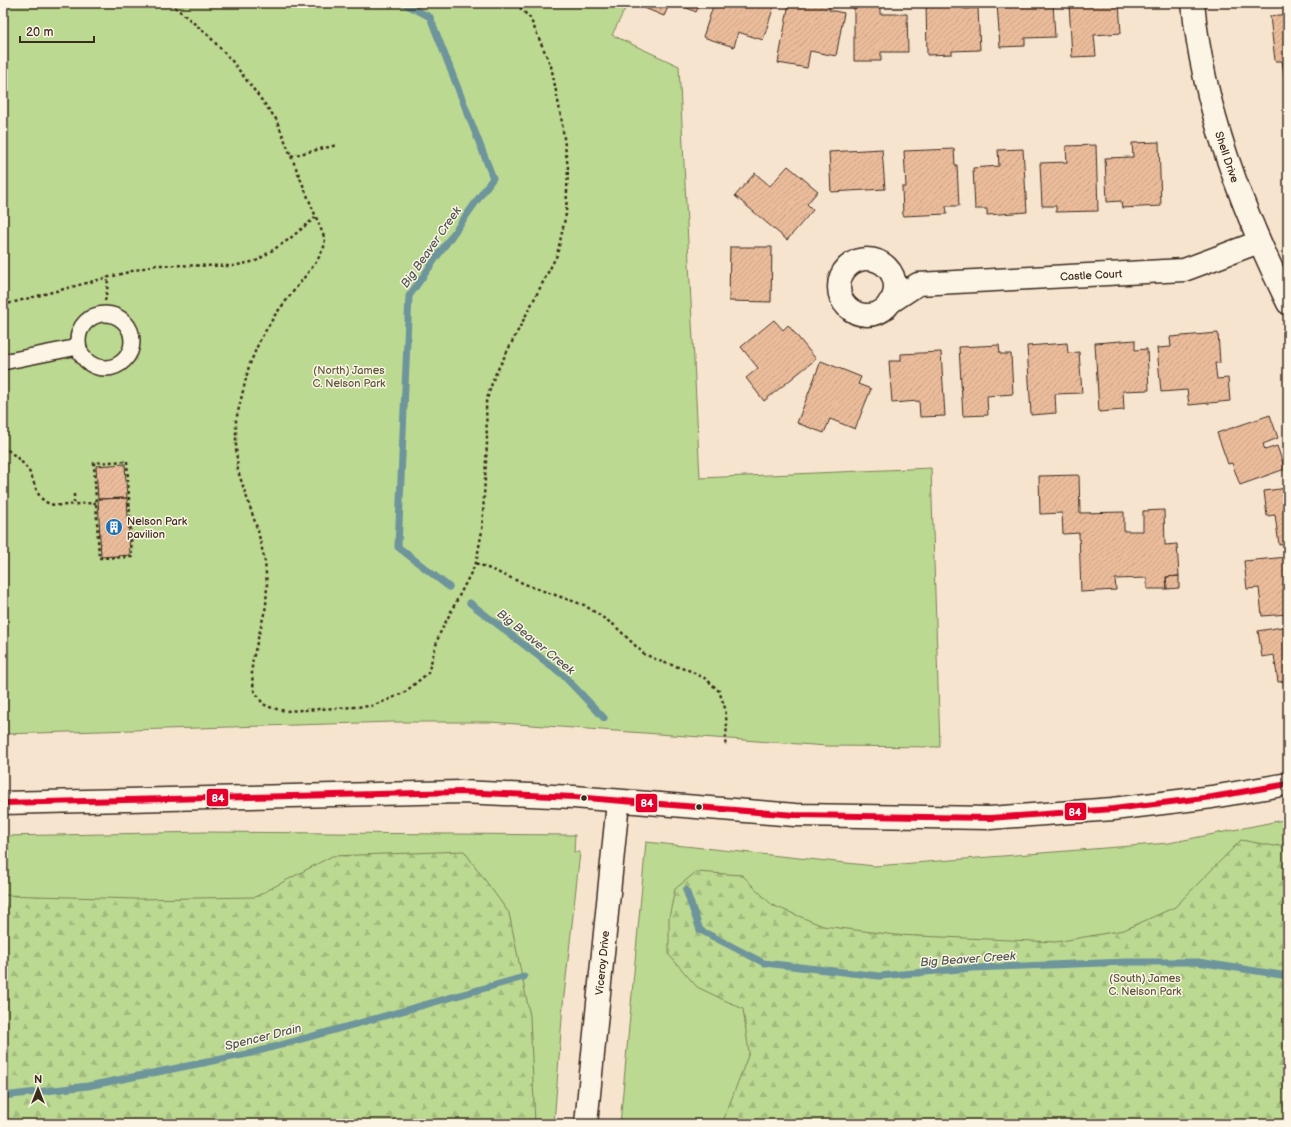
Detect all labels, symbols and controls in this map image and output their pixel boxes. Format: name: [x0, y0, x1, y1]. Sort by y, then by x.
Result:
scale bar: [20, 18, 94, 44]
text: 20 m: [26, 25, 53, 40]
street label: Shell Drive: [1212, 130, 1242, 185]
water label: Big Beaver Creek: [398, 203, 466, 291]
street label: Castle Court: [1060, 267, 1123, 284]
park label: (North) James C. Nelson Park: [312, 364, 386, 390]
place label: Nelson Park pavilion: [127, 515, 188, 541]
building icon: Nelson Park pavilion: [104, 517, 124, 537]
water label: Big Beaver Creek: [494, 606, 578, 679]
line badge: 84: [206, 788, 229, 807]
text: 84: [211, 792, 225, 805]
unlabelled marker: [579, 793, 589, 803]
line badge: 84: [635, 793, 658, 813]
text: 84: [640, 797, 654, 810]
unlabelled marker: [694, 802, 704, 812]
line badge: 84: [1064, 802, 1087, 821]
text: 84: [1068, 806, 1082, 819]
street label: Viceroy Drive: [593, 929, 612, 996]
water label: Big Beaver Creek: [920, 949, 1017, 970]
park label: (South) James C. Nelson Park: [1108, 972, 1182, 998]
water label: Spencer Drain: [223, 1021, 303, 1054]
north arrow: [18, 1069, 58, 1109]
text: N: [34, 1073, 42, 1086]

